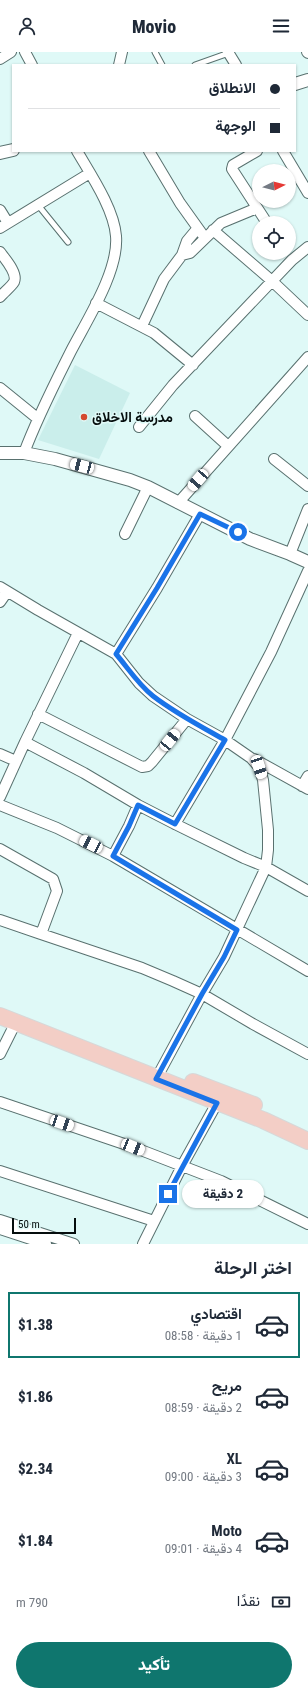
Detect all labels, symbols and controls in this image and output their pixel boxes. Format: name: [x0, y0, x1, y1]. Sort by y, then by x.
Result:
icon: person: [16, 15, 38, 37]
icon: menu: [270, 15, 292, 37]
text: Movio: [132, 16, 176, 37]
text: الانطلاق: [209, 79, 256, 97]
text: الوجهة: [215, 117, 256, 135]
north arrow: [252, 164, 296, 208]
map controls: [252, 164, 296, 260]
button: locate: [252, 216, 296, 260]
place label: مدرسة الاخلاق: [92, 409, 173, 426]
marker: مدرسة الاخلاق: [79, 412, 89, 422]
car: [69, 457, 95, 475]
car: [186, 467, 210, 493]
route start: [229, 523, 247, 541]
car: [158, 727, 182, 753]
car: [250, 754, 268, 780]
car: [78, 833, 104, 855]
car: [49, 1113, 75, 1133]
car: [120, 1137, 146, 1157]
callout: 2 دقيقة: [182, 1180, 264, 1208]
route end: [159, 1185, 177, 1203]
text: 2 دقيقة: [203, 1186, 243, 1201]
scale bar: [12, 1216, 76, 1235]
text: 50 m: [18, 1218, 40, 1231]
text: اختر الرحلة: [214, 1257, 292, 1278]
text: اقتصادي: [190, 1305, 242, 1323]
icon: car: [254, 1307, 290, 1343]
text: $1.38: [18, 1316, 53, 1334]
text: 1 دقيقة · 08:58: [165, 1328, 242, 1343]
text: مريح: [212, 1377, 242, 1395]
icon: car: [254, 1379, 290, 1415]
text: $1.86: [18, 1388, 53, 1406]
text: 2 دقيقة · 08:59: [165, 1400, 242, 1415]
text: XL: [226, 1450, 242, 1468]
icon: car: [254, 1451, 290, 1487]
text: $2.34: [18, 1460, 53, 1478]
text: 3 دقيقة · 09:00: [165, 1469, 242, 1484]
text: Moto: [211, 1522, 242, 1540]
icon: car: [254, 1523, 290, 1559]
text: $1.84: [18, 1532, 53, 1550]
text: 4 دقيقة · 09:01: [165, 1541, 242, 1556]
icon: cash: [270, 1591, 292, 1613]
text: نقدًا: [237, 1592, 260, 1610]
text: 790 m: [16, 1595, 48, 1610]
button: تأكيد: [16, 1642, 292, 1688]

